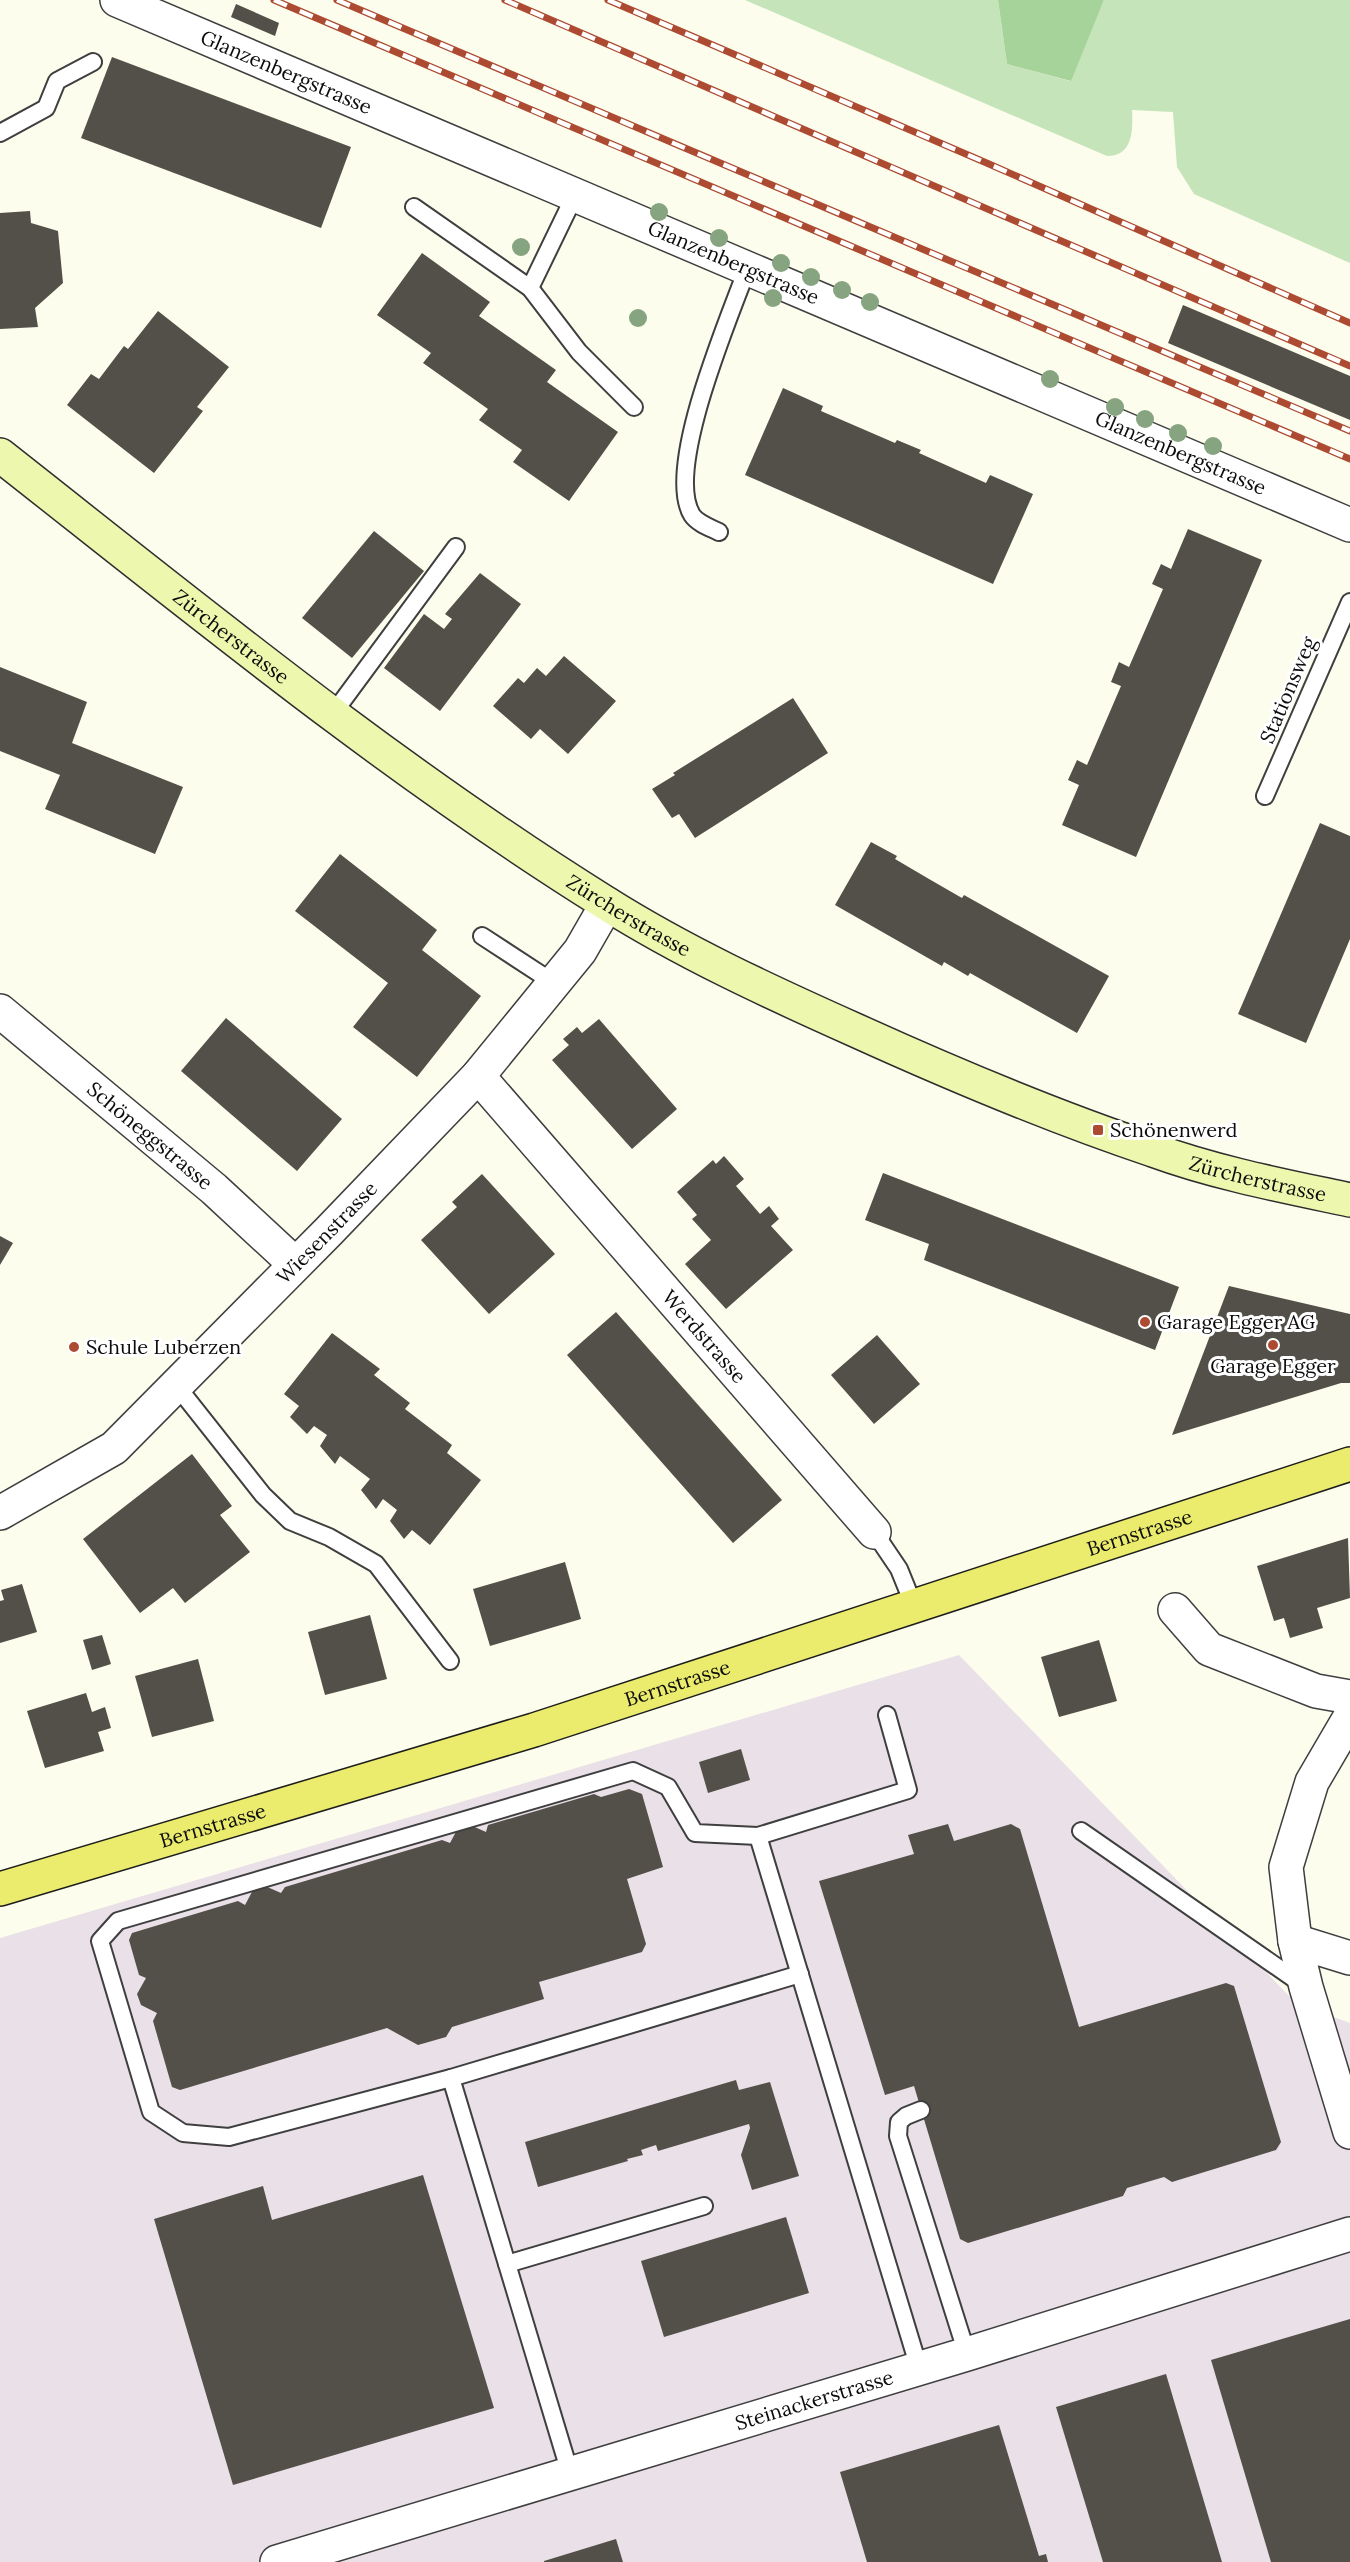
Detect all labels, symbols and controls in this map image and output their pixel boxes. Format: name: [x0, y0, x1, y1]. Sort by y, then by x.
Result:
street label: Glanzenbergstrasse: [197, 24, 376, 119]
street label: Glanzenbergstrasse: [644, 215, 823, 310]
street label: Glanzenbergstrasse: [1091, 405, 1270, 500]
street label: Zürcherstrasse: [168, 584, 295, 689]
street label: Stationsweg: [1254, 632, 1322, 747]
street label: Zürcherstrasse: [562, 869, 695, 962]
street label: Schöneggstrasse: [82, 1076, 218, 1195]
place label: Schönenwerd: [1110, 1117, 1238, 1142]
marker: Schönenwerd: [1091, 1123, 1105, 1137]
street label: Zürcherstrasse: [1186, 1150, 1329, 1207]
street label: Wiesenstrasse: [271, 1176, 382, 1289]
street label: Werdstrasse: [657, 1284, 752, 1388]
place label: Garage Egger AG: [1157, 1309, 1315, 1334]
marker: Garage Egger AG: [1138, 1315, 1152, 1329]
place label: Schule Luberzen: [86, 1334, 241, 1359]
marker: Garage Egger: [1266, 1338, 1280, 1352]
marker: Schule Luberzen: [67, 1340, 81, 1354]
place label: Garage Egger: [1210, 1353, 1336, 1378]
street label: Bernstrasse: [1083, 1503, 1195, 1561]
street label: Bernstrasse: [621, 1654, 733, 1712]
street label: Bernstrasse: [157, 1798, 269, 1853]
street label: Steinackerstrasse: [732, 2364, 896, 2435]

